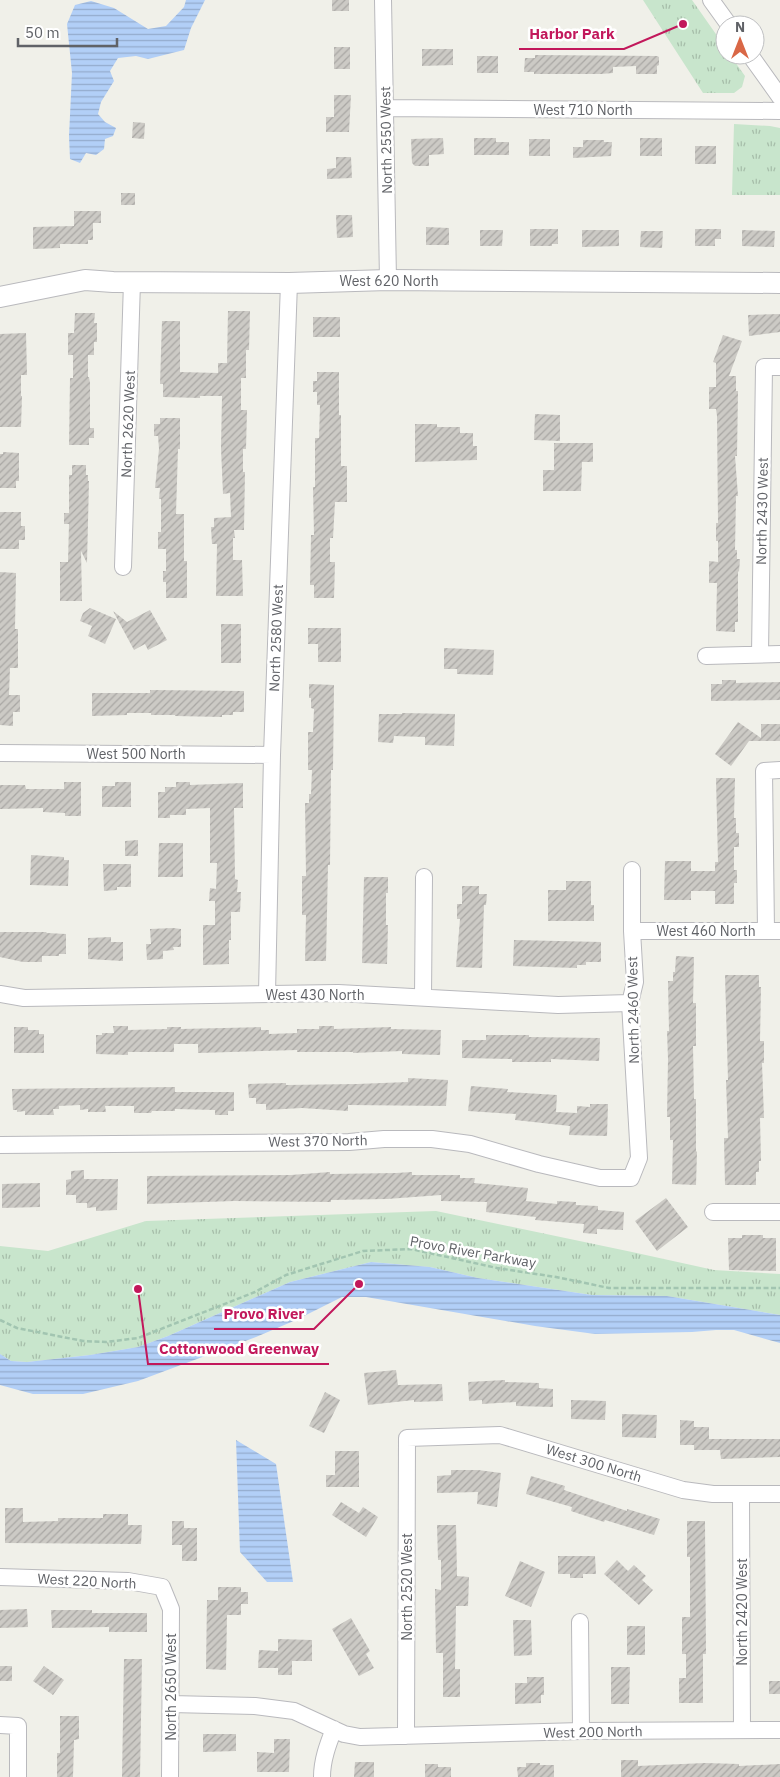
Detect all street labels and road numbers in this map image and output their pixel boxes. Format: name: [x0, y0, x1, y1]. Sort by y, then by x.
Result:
street label: North 2550 West: [376, 86, 396, 194]
street label: West 710 North: [533, 101, 633, 119]
street label: West 620 North: [339, 272, 439, 290]
street label: North 2620 West: [117, 370, 139, 478]
street label: North 2430 West: [752, 457, 772, 565]
street label: North 2580 West: [265, 584, 287, 692]
street label: West 500 North: [86, 745, 186, 763]
street label: West 460 North: [656, 922, 756, 940]
street label: North 2460 West: [623, 956, 643, 1064]
street label: West 430 North: [265, 986, 365, 1004]
street label: West 370 North: [268, 1131, 368, 1151]
street label: Provo River Parkway: [409, 1232, 537, 1272]
street label: West 300 North: [544, 1440, 644, 1486]
street label: North 2520 West: [398, 1533, 416, 1641]
street label: North 2420 West: [733, 1558, 751, 1666]
street label: West 220 North: [37, 1569, 137, 1593]
street label: North 2650 West: [162, 1633, 180, 1741]
street label: West 200 North: [543, 1722, 643, 1742]

